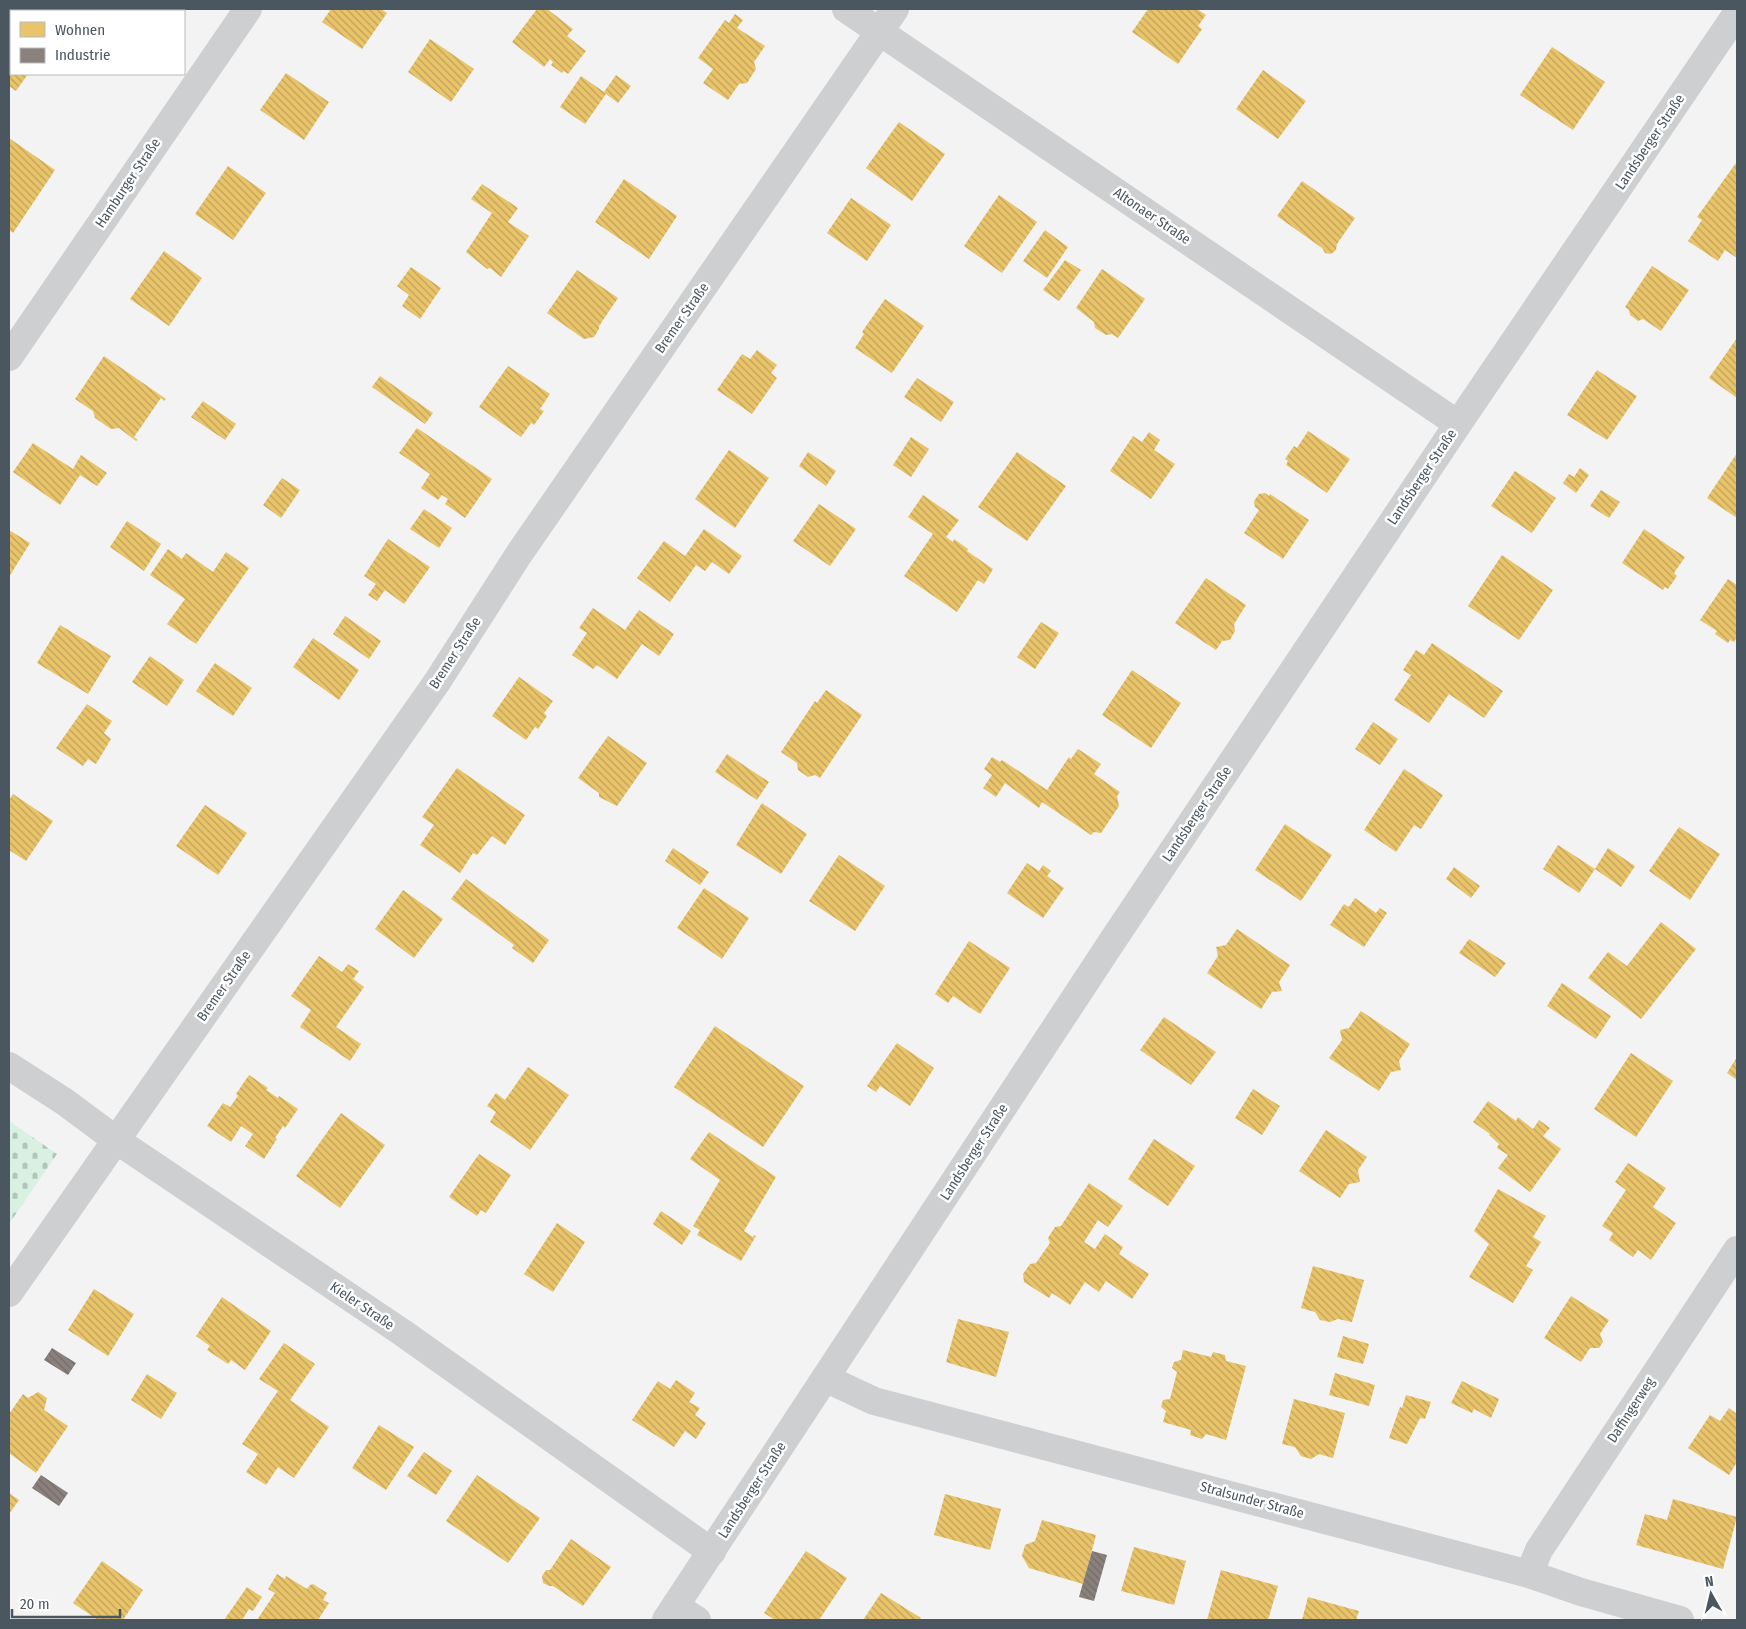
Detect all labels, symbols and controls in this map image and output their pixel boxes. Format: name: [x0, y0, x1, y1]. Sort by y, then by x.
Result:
legend: [10, 10, 185, 75]
text: Wohnen: [55, 21, 105, 39]
text: Industrie: [55, 46, 110, 64]
street label: Landsberger Straße: [1612, 91, 1688, 193]
street label: Hamburger Straße: [92, 135, 164, 231]
street label: Altonaer Straße: [1110, 184, 1194, 248]
street label: Bremer Straße: [651, 279, 713, 357]
street label: Landsberger Straße: [1384, 426, 1460, 528]
street label: Bremer Straße: [425, 614, 485, 692]
street label: Landsberger Straße: [1159, 763, 1235, 865]
street label: Bremer Straße: [193, 947, 255, 1025]
street label: Landsberger Straße: [936, 1101, 1012, 1203]
street label: Kieler Straße: [327, 1278, 397, 1334]
street label: Daffingerweg: [1604, 1374, 1659, 1446]
street label: Landsberger Straße: [714, 1439, 790, 1541]
street label: Stralsunder Straße: [1198, 1478, 1306, 1522]
north arrow: [1686, 1569, 1736, 1619]
text: N: [1704, 1573, 1715, 1591]
scale bar: [12, 1586, 120, 1618]
text: 20 m: [20, 1595, 50, 1613]

